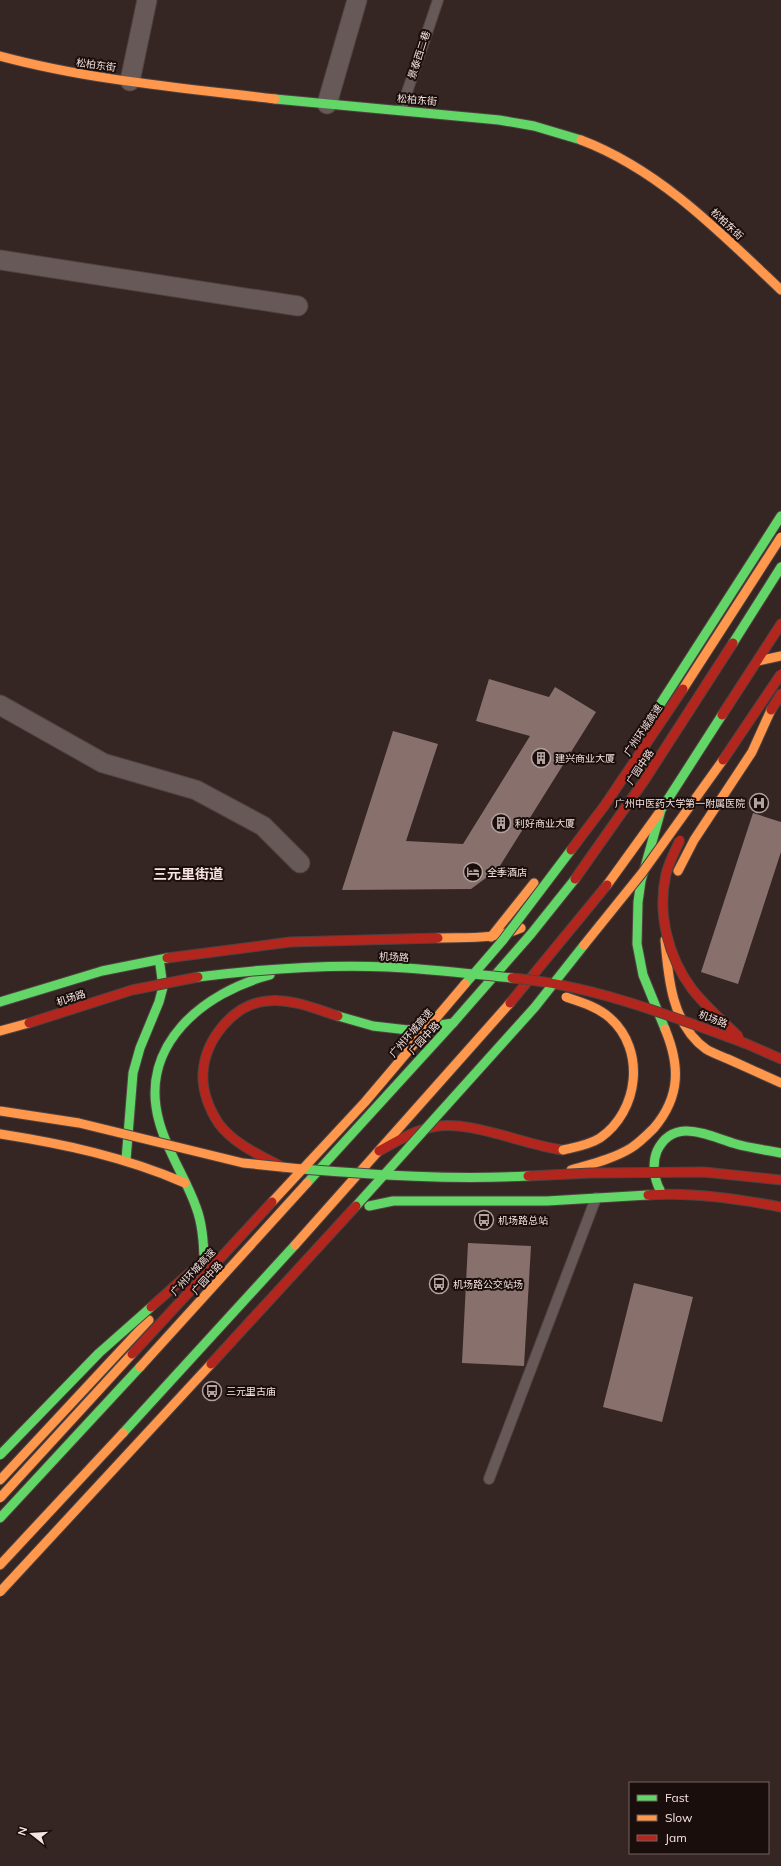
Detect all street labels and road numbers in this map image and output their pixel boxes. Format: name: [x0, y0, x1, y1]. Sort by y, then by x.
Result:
street label: 景泰西二巷: [405, 29, 433, 81]
street label: 松柏东街: [75, 56, 117, 74]
street label: 松柏东街: [397, 92, 437, 108]
street label: 松柏东街: [708, 206, 746, 242]
street label: 广州环城高速: [621, 701, 665, 759]
street label: 广园中路: [623, 747, 657, 787]
street label: 机场路: [379, 950, 409, 964]
street label: 机场路: [55, 987, 87, 1009]
street label: 广州环城高速: [386, 1006, 436, 1060]
street label: 机场路: [697, 1008, 729, 1030]
street label: 广园中路: [406, 1019, 442, 1057]
street label: 广州环城高速: [168, 1246, 218, 1298]
street label: 广园中路: [189, 1259, 225, 1297]

